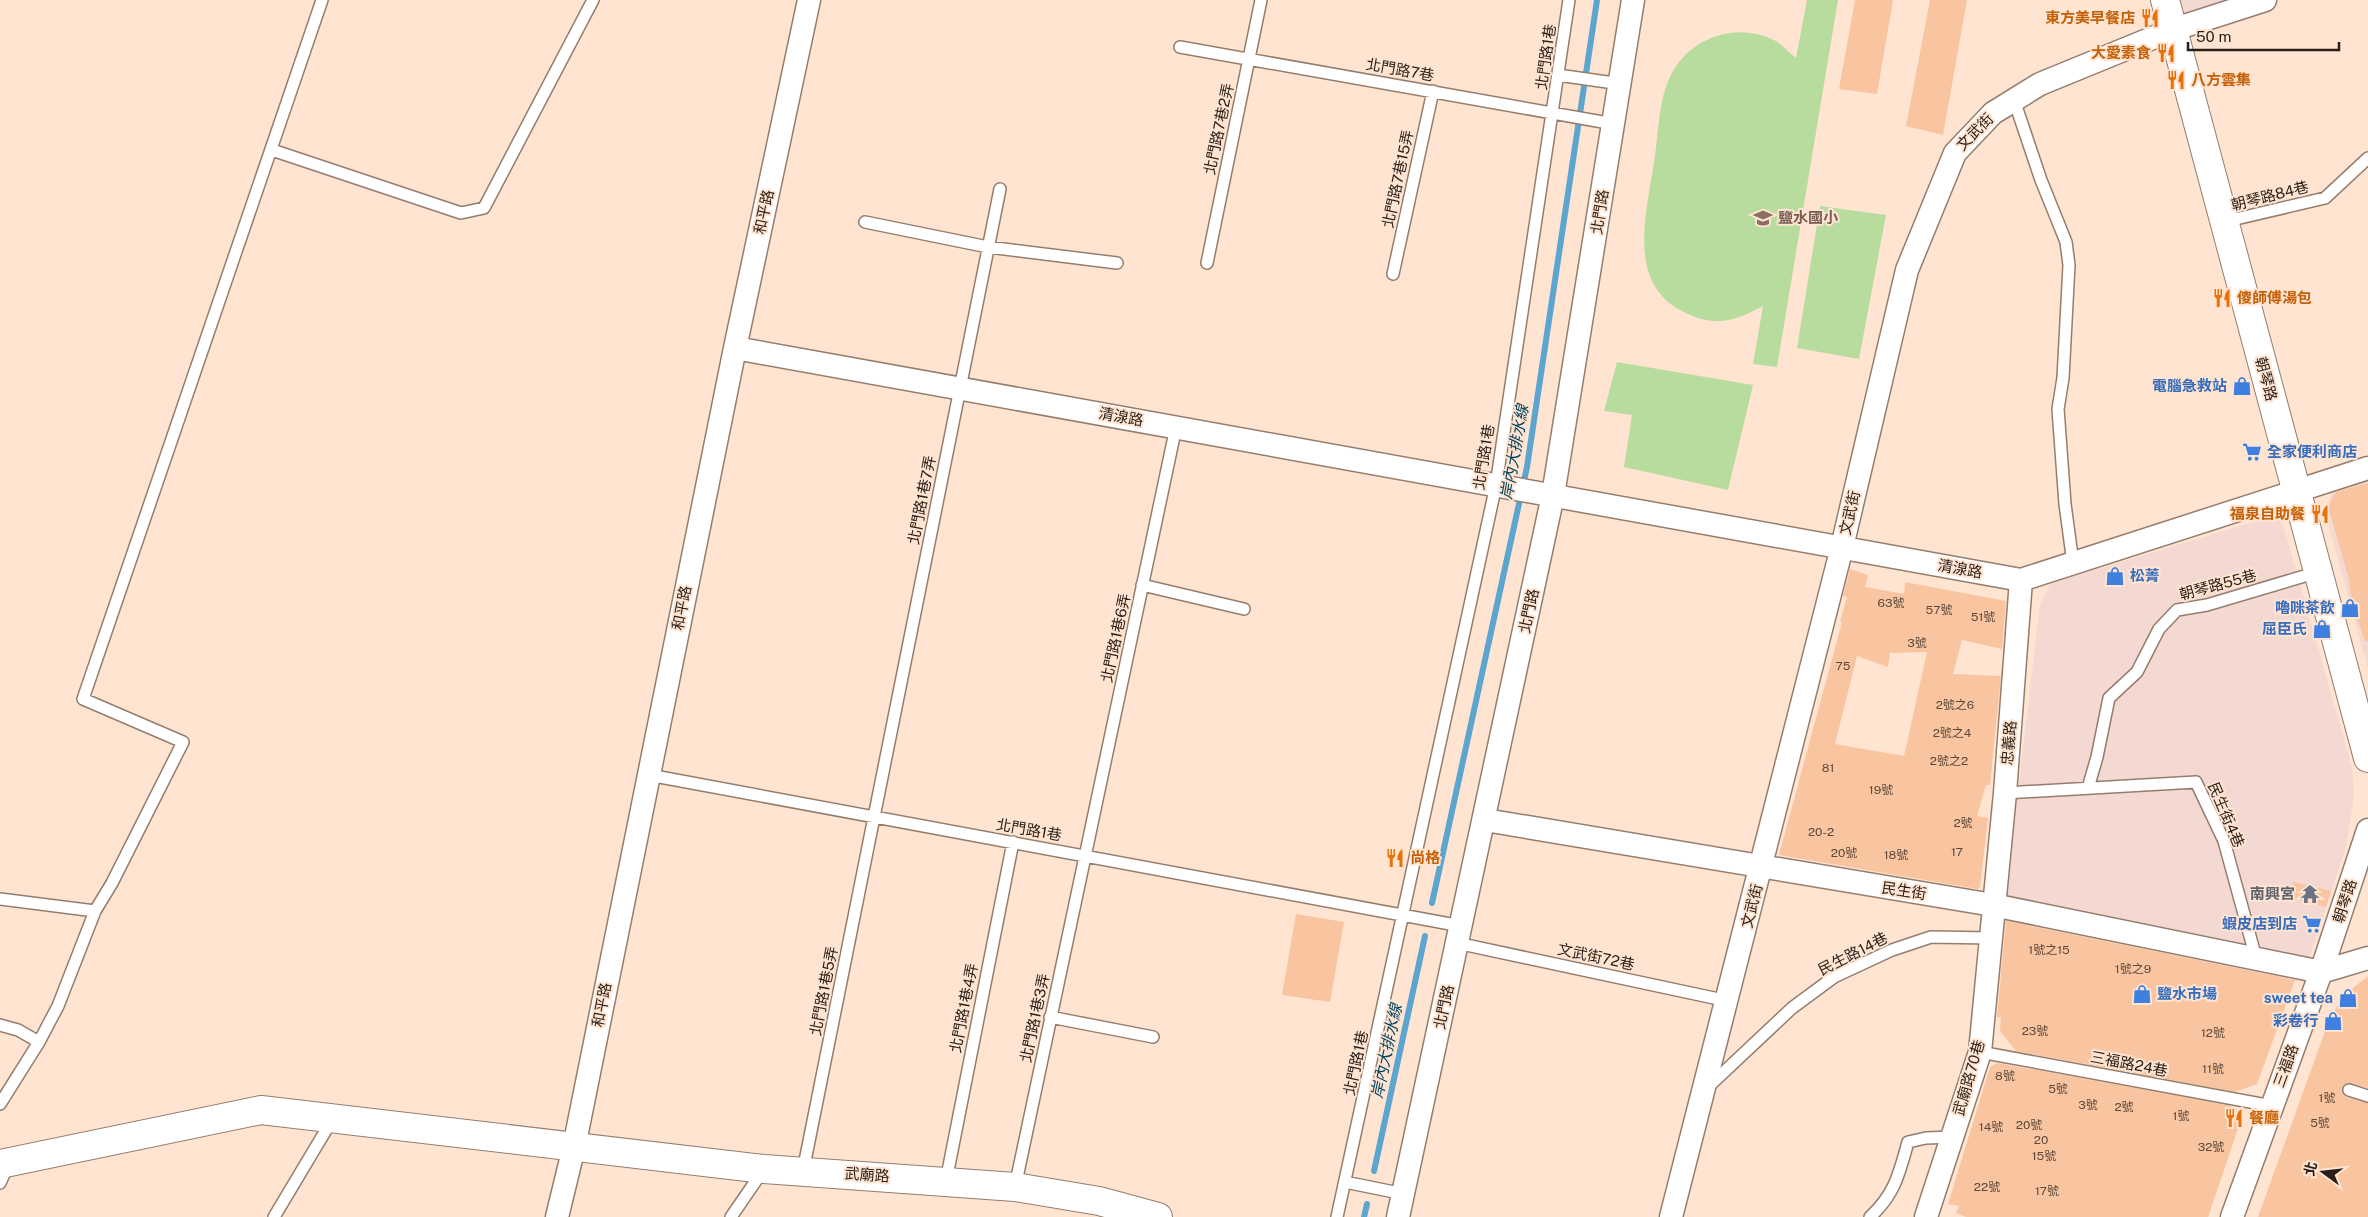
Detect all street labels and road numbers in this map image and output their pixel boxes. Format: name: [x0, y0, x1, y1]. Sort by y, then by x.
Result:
street label: 北門路1巷: [1532, 23, 1559, 91]
street label: 北門路7巷: [1365, 55, 1436, 84]
street label: 北門路7巷2弄: [1201, 82, 1236, 176]
street label: 文武街: [1953, 110, 1997, 154]
street label: 北門路7巷15弄: [1379, 128, 1416, 229]
street label: 朝琴路84巷: [2229, 178, 2310, 213]
street label: 和平路: [751, 188, 777, 236]
street label: 北門路: [1588, 188, 1611, 235]
street label: 朝琴路: [2252, 355, 2281, 403]
street label: 清湶路: [1097, 404, 1145, 429]
street label: 北門路1巷: [1470, 423, 1497, 491]
street label: 北門路1巷7弄: [905, 454, 938, 546]
street label: 文武街: [1836, 489, 1863, 537]
street label: 清湶路: [1936, 556, 1984, 581]
street label: 朝琴路55巷: [2177, 566, 2258, 603]
street label: 和平路: [669, 584, 694, 632]
street label: 北門路: [1516, 587, 1542, 635]
street label: 北門路1巷6弄: [1098, 592, 1133, 684]
street label: 忠義路: [1998, 720, 2019, 766]
street label: 民生街4巷: [2205, 780, 2248, 850]
street label: 北門路1巷: [995, 815, 1063, 844]
street label: 朝琴路: [2329, 877, 2360, 925]
street label: 民生街: [1881, 879, 1928, 902]
street label: 文武街: [1738, 882, 1765, 930]
street label: 民生路14巷: [1815, 929, 1890, 978]
street label: 文武街72巷: [1556, 940, 1636, 973]
street label: 北門路1巷5弄: [807, 945, 841, 1037]
street label: 北門路1巷4弄: [947, 962, 980, 1054]
street label: 北門路1巷3弄: [1017, 972, 1052, 1064]
street label: 和平路: [589, 981, 614, 1029]
street label: 北門路: [1431, 983, 1457, 1031]
street label: 北門路1巷: [1340, 1029, 1371, 1097]
street label: 武廟路70巷: [1950, 1038, 1987, 1118]
street label: 三福路: [2270, 1042, 2301, 1090]
street label: 三福路24巷: [2089, 1048, 2169, 1079]
street label: 武廟路: [844, 1164, 890, 1185]

